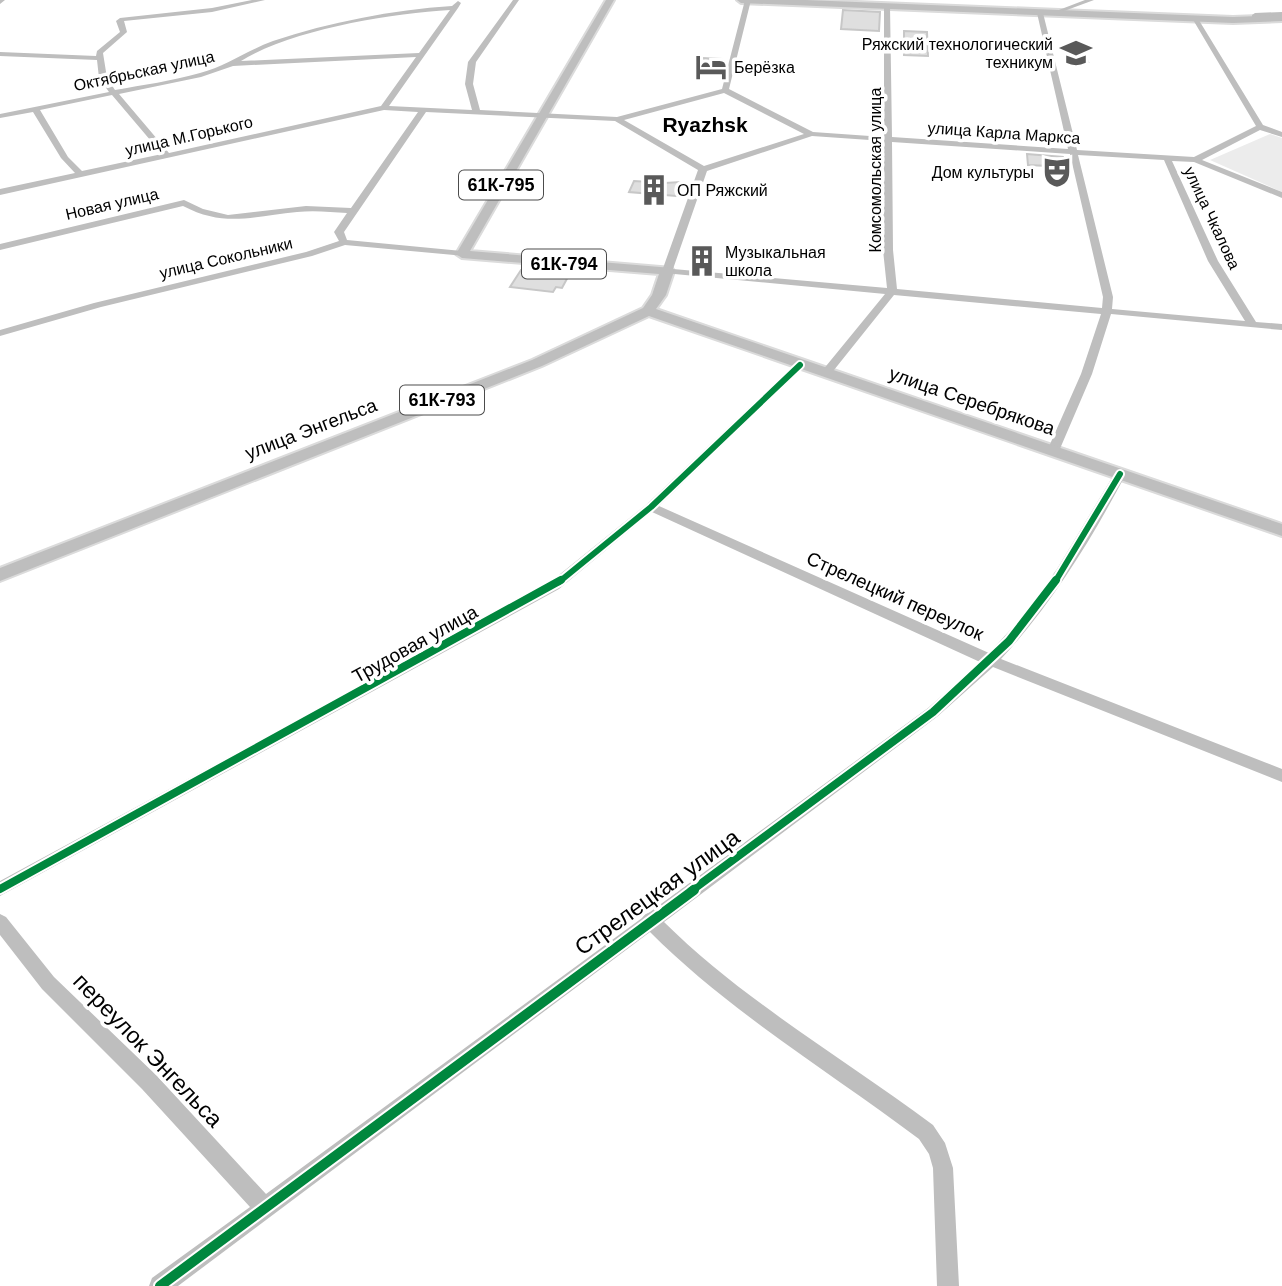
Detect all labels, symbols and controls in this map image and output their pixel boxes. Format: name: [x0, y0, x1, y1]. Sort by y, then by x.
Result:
place label: Ряжский технологический техникум: [862, 36, 1053, 71]
school or university icon: Ряжский технологический техникум: [1059, 36, 1093, 70]
street label: Октябрьская улица: [72, 48, 216, 94]
hotel icon: Берёзка: [694, 50, 728, 84]
place label: Берёзка: [734, 59, 795, 76]
street label: Комсомольская улица: [867, 87, 884, 252]
street label: улица М.Горького: [124, 113, 255, 159]
district label: Ryazhsk: [662, 113, 748, 136]
street label: улица Карла Маркса: [927, 119, 1081, 147]
theatre icon: Дом культуры: [1040, 155, 1074, 189]
place label: Дом культуры: [932, 164, 1034, 181]
street label: улица Чкалова: [1181, 164, 1243, 272]
road number: 61К-795: [459, 170, 543, 200]
building icon: ОП Ряжский: [637, 173, 671, 207]
place label: ОП Ряжский: [677, 182, 768, 199]
street label: Новая улица: [64, 185, 160, 223]
street label: улица Сокольники: [158, 234, 294, 282]
building icon: Музыкальная школа: [685, 244, 719, 278]
place label: Музыкальная школа: [725, 244, 826, 279]
road number: 61К-794: [522, 250, 606, 278]
street label: улица Серебрякова: [886, 363, 1058, 439]
road number: 61К-793: [400, 386, 484, 414]
street label: улица Энгельса: [242, 394, 380, 464]
street label: Стрелецкий переулок: [803, 547, 987, 645]
street label: Трудовая улица: [349, 601, 482, 687]
street label: Стрелецкая улица: [570, 824, 744, 960]
street label: переулок Энгельса: [68, 968, 228, 1132]

